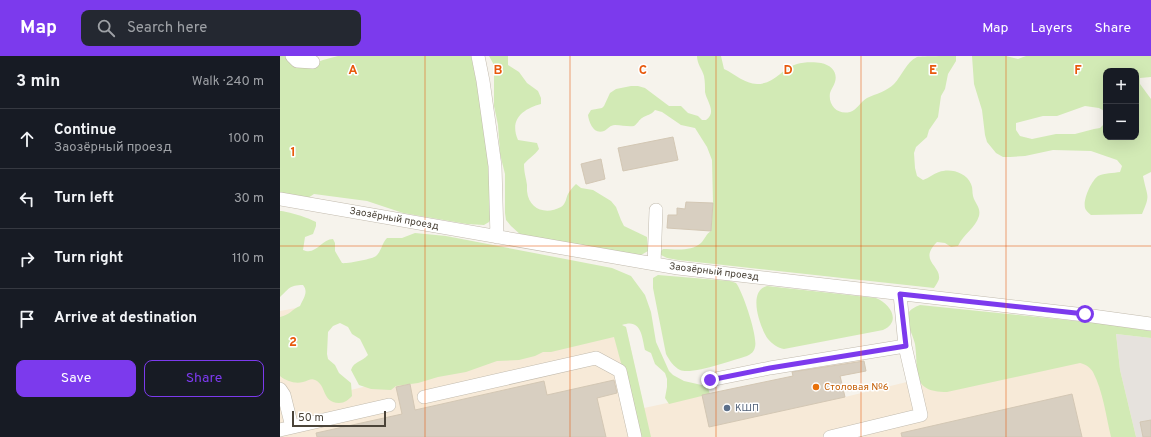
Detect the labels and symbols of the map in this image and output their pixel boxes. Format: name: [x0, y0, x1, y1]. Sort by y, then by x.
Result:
text: A: [348, 63, 358, 79]
text: B: [494, 63, 503, 79]
text: C: [639, 63, 647, 79]
text: D: [783, 63, 793, 79]
text: E: [929, 63, 937, 79]
text: F: [1074, 63, 1082, 79]
text: 1: [290, 145, 296, 161]
street label: Заозёрный проезд: [348, 205, 440, 233]
street label: Заозёрный проезд: [668, 260, 760, 284]
route start: [1076, 305, 1094, 323]
text: 2: [289, 335, 297, 351]
route end: [701, 371, 719, 389]
place label: Столовая №6: [824, 381, 889, 394]
marker: Столовая №6: [811, 382, 821, 392]
place label: КШП: [735, 402, 759, 415]
marker: КШП: [722, 403, 732, 413]
scale bar: [292, 409, 386, 428]

